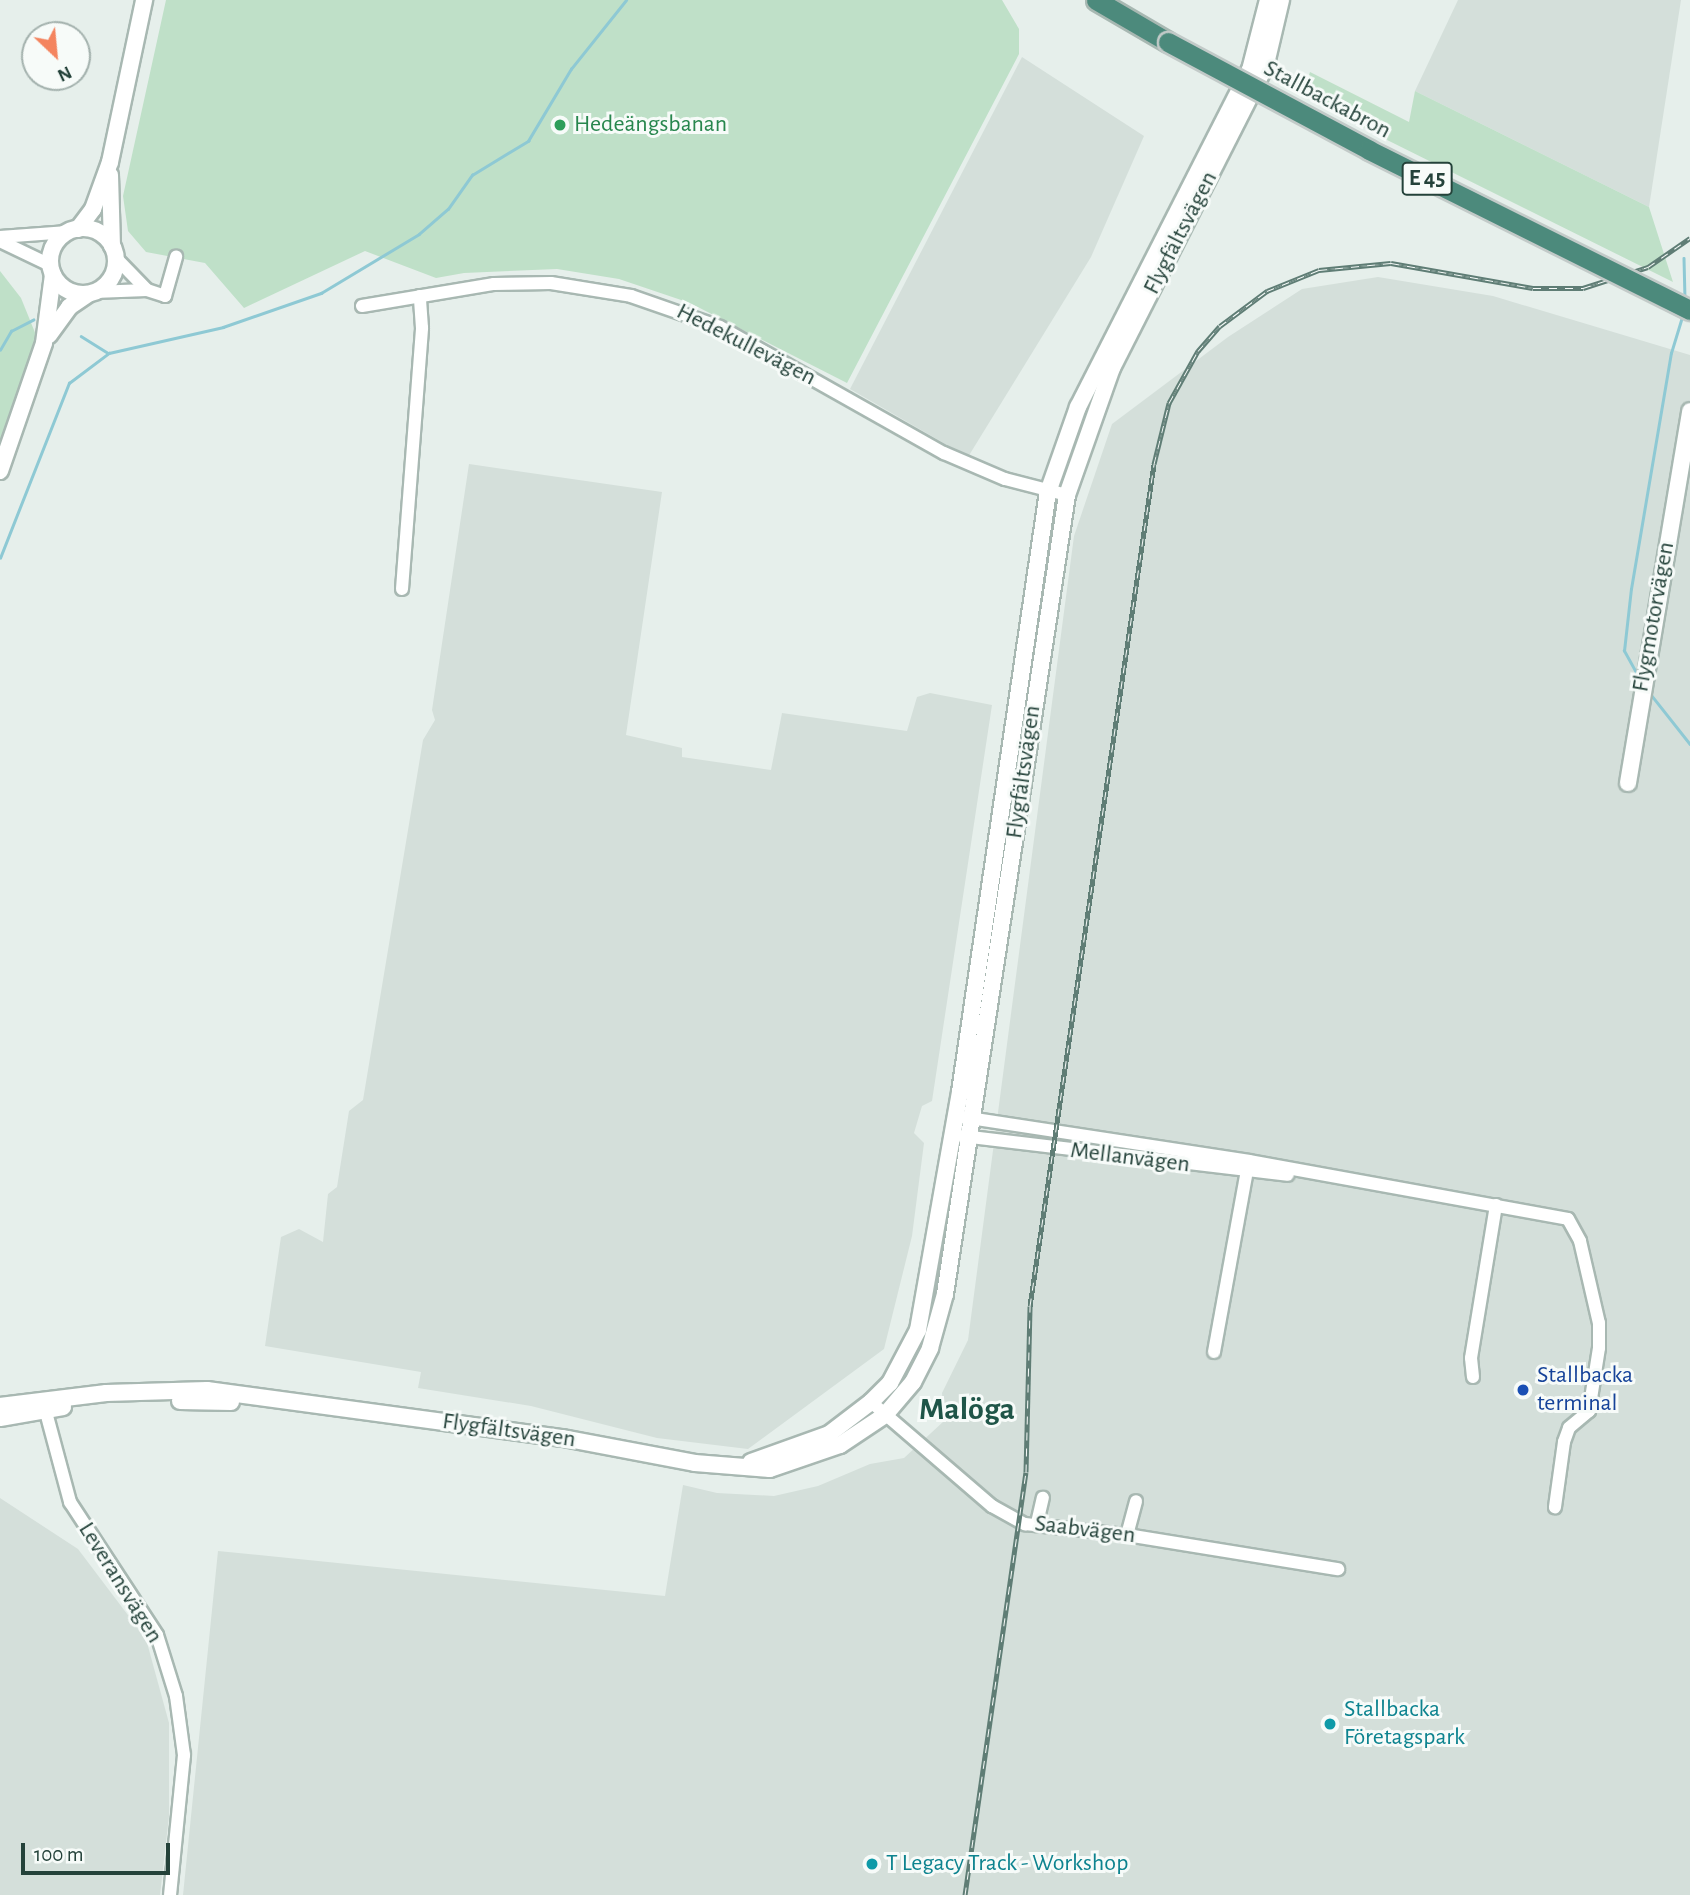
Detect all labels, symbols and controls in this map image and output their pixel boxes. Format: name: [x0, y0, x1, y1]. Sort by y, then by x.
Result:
north arrow: [21, 21, 91, 91]
street label: Stallbackabron: [1258, 54, 1396, 146]
text: N: [54, 62, 75, 85]
place label: Hedeängsbanan: [574, 111, 727, 139]
marker: Hedeängsbanan: [552, 117, 568, 133]
road number: E 45: [1401, 160, 1453, 198]
street label: Flygfältsvägen: [1138, 167, 1224, 299]
street label: Hedekullevägen: [671, 298, 821, 392]
street label: Flygmotorvägen: [1627, 540, 1681, 694]
street label: Flygfältsvägen: [1000, 704, 1048, 840]
street label: Mellanvägen: [1069, 1136, 1191, 1180]
place label: Stallbacka terminal: [1537, 1362, 1633, 1418]
marker: Stallbacka terminal: [1515, 1382, 1531, 1398]
district label: Malöga: [919, 1390, 1015, 1428]
street label: Flygfältsvägen: [441, 1407, 577, 1455]
street label: Saabvägen: [1033, 1510, 1137, 1550]
street label: Leveransvägen: [71, 1517, 169, 1649]
place label: Stallbacka Företagspark: [1344, 1696, 1465, 1752]
marker: Stallbacka Företagspark: [1322, 1716, 1338, 1732]
scale bar: [24, 1828, 173, 1872]
text: 100 m: [34, 1844, 84, 1865]
place label: T Legacy Track - Workshop: [886, 1850, 1128, 1878]
marker: T Legacy Track - Workshop: [864, 1856, 880, 1872]

